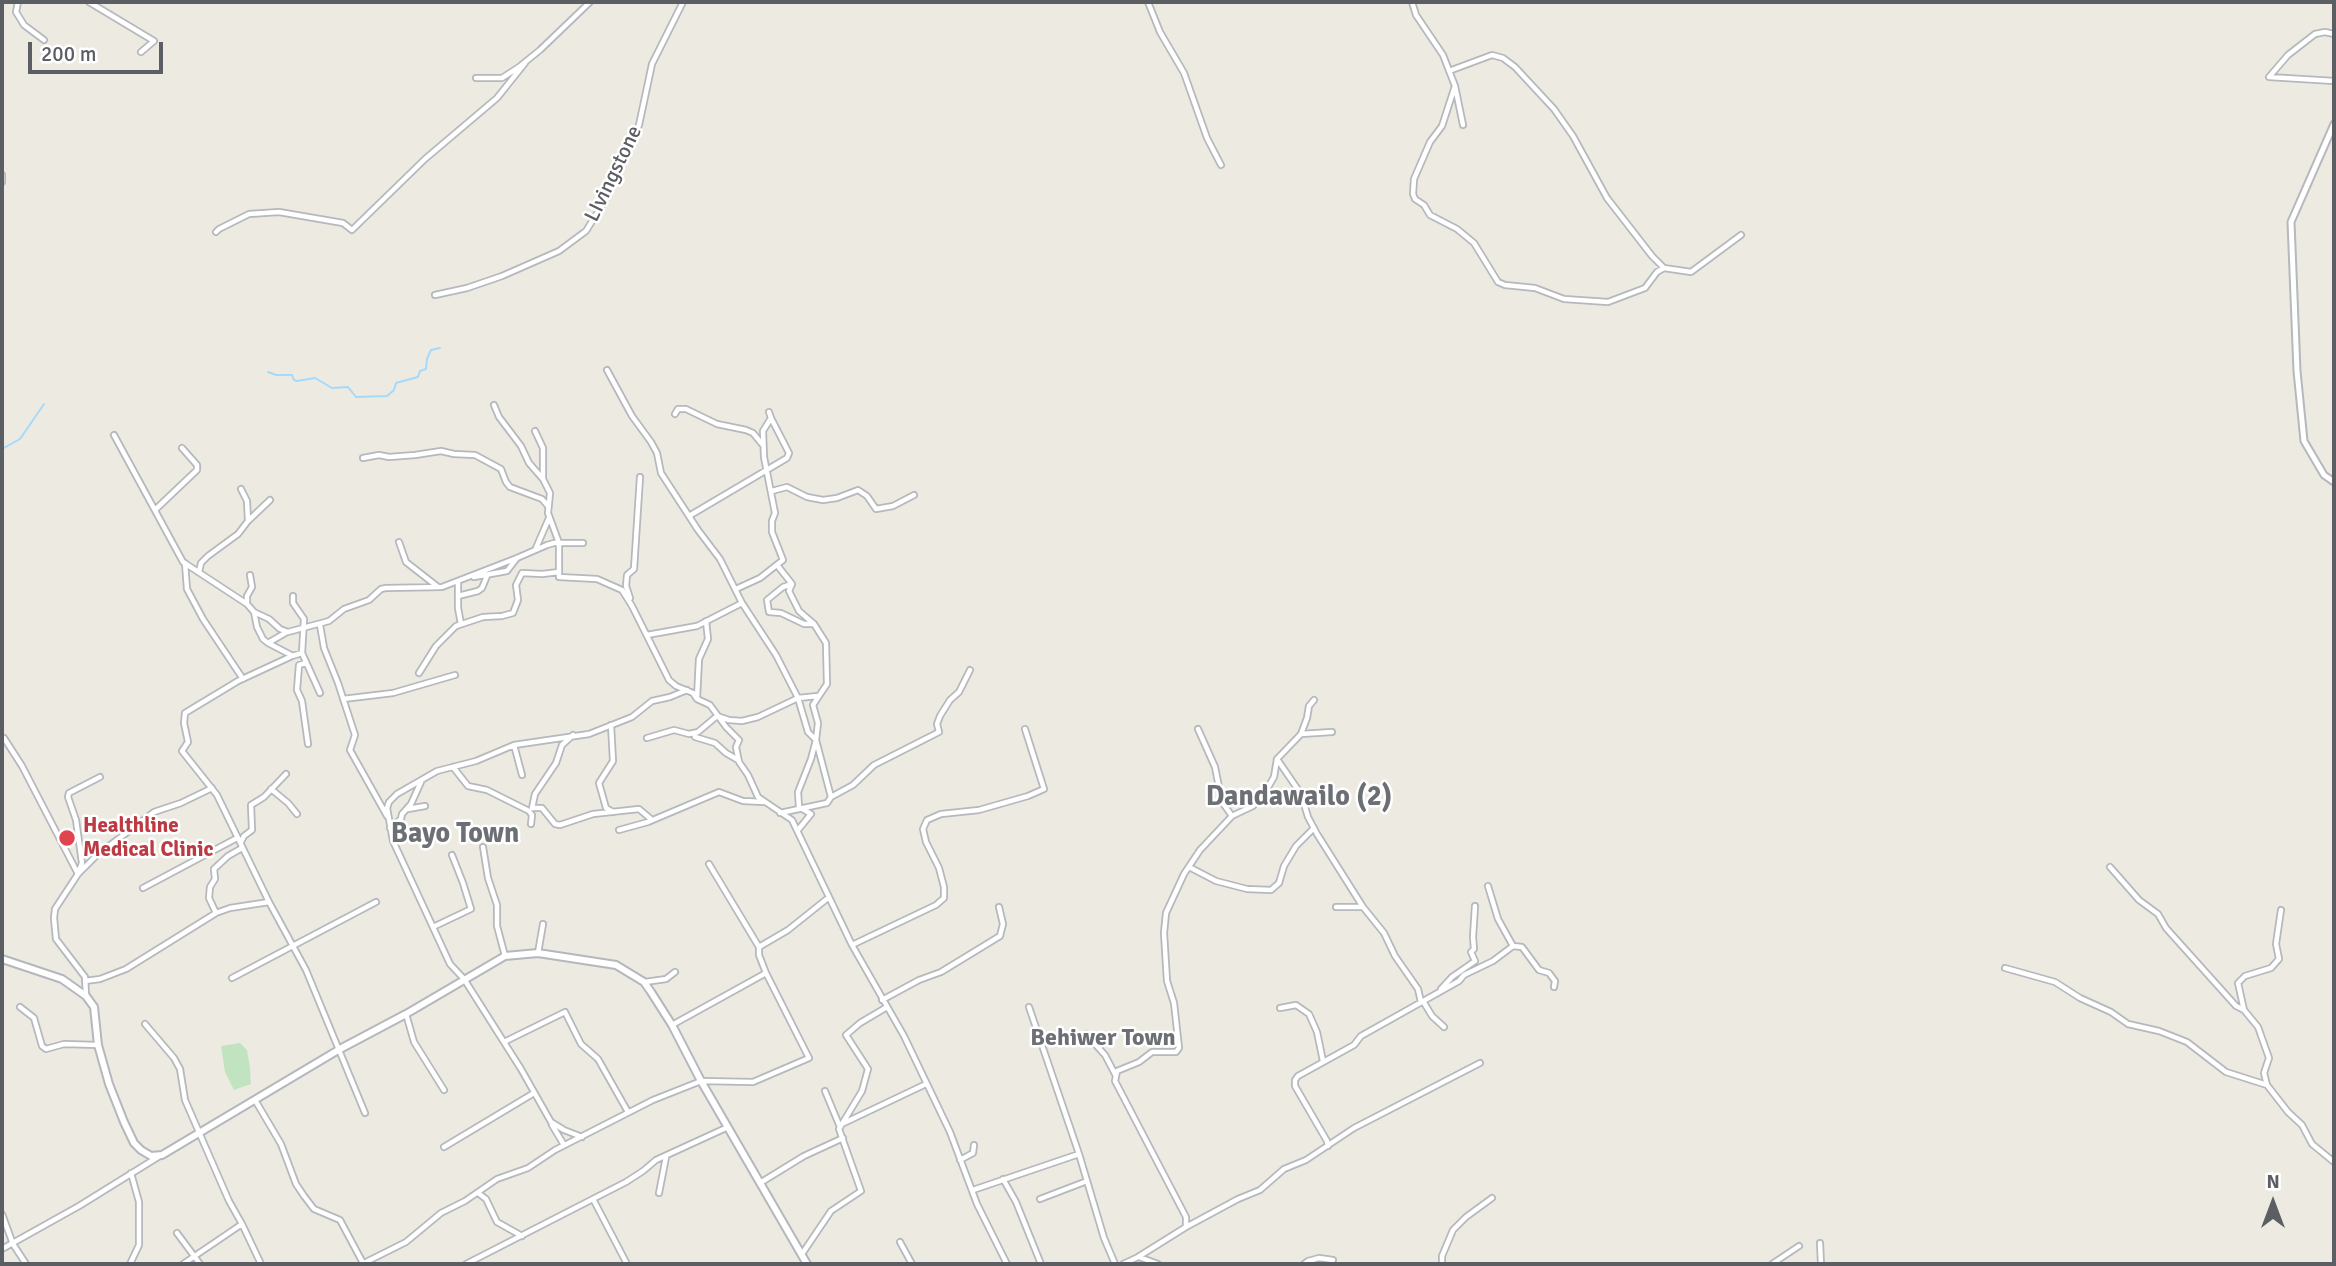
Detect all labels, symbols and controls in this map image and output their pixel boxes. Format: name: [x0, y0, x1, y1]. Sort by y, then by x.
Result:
scale bar: [32, 28, 166, 72]
text: 200 m: [41, 41, 96, 67]
street label: LIvingstone: [580, 122, 648, 226]
district label: Dandawailo (2): [1206, 781, 1392, 815]
place label: Healthline Medical Clinic: [83, 813, 213, 863]
district label: Bayo Town: [391, 818, 519, 852]
marker: Healthline Medical Clinic: [57, 828, 77, 848]
district label: Behiwer Town: [1030, 1025, 1176, 1053]
north arrow: [2238, 1168, 2308, 1238]
text: N: [2266, 1170, 2280, 1194]

